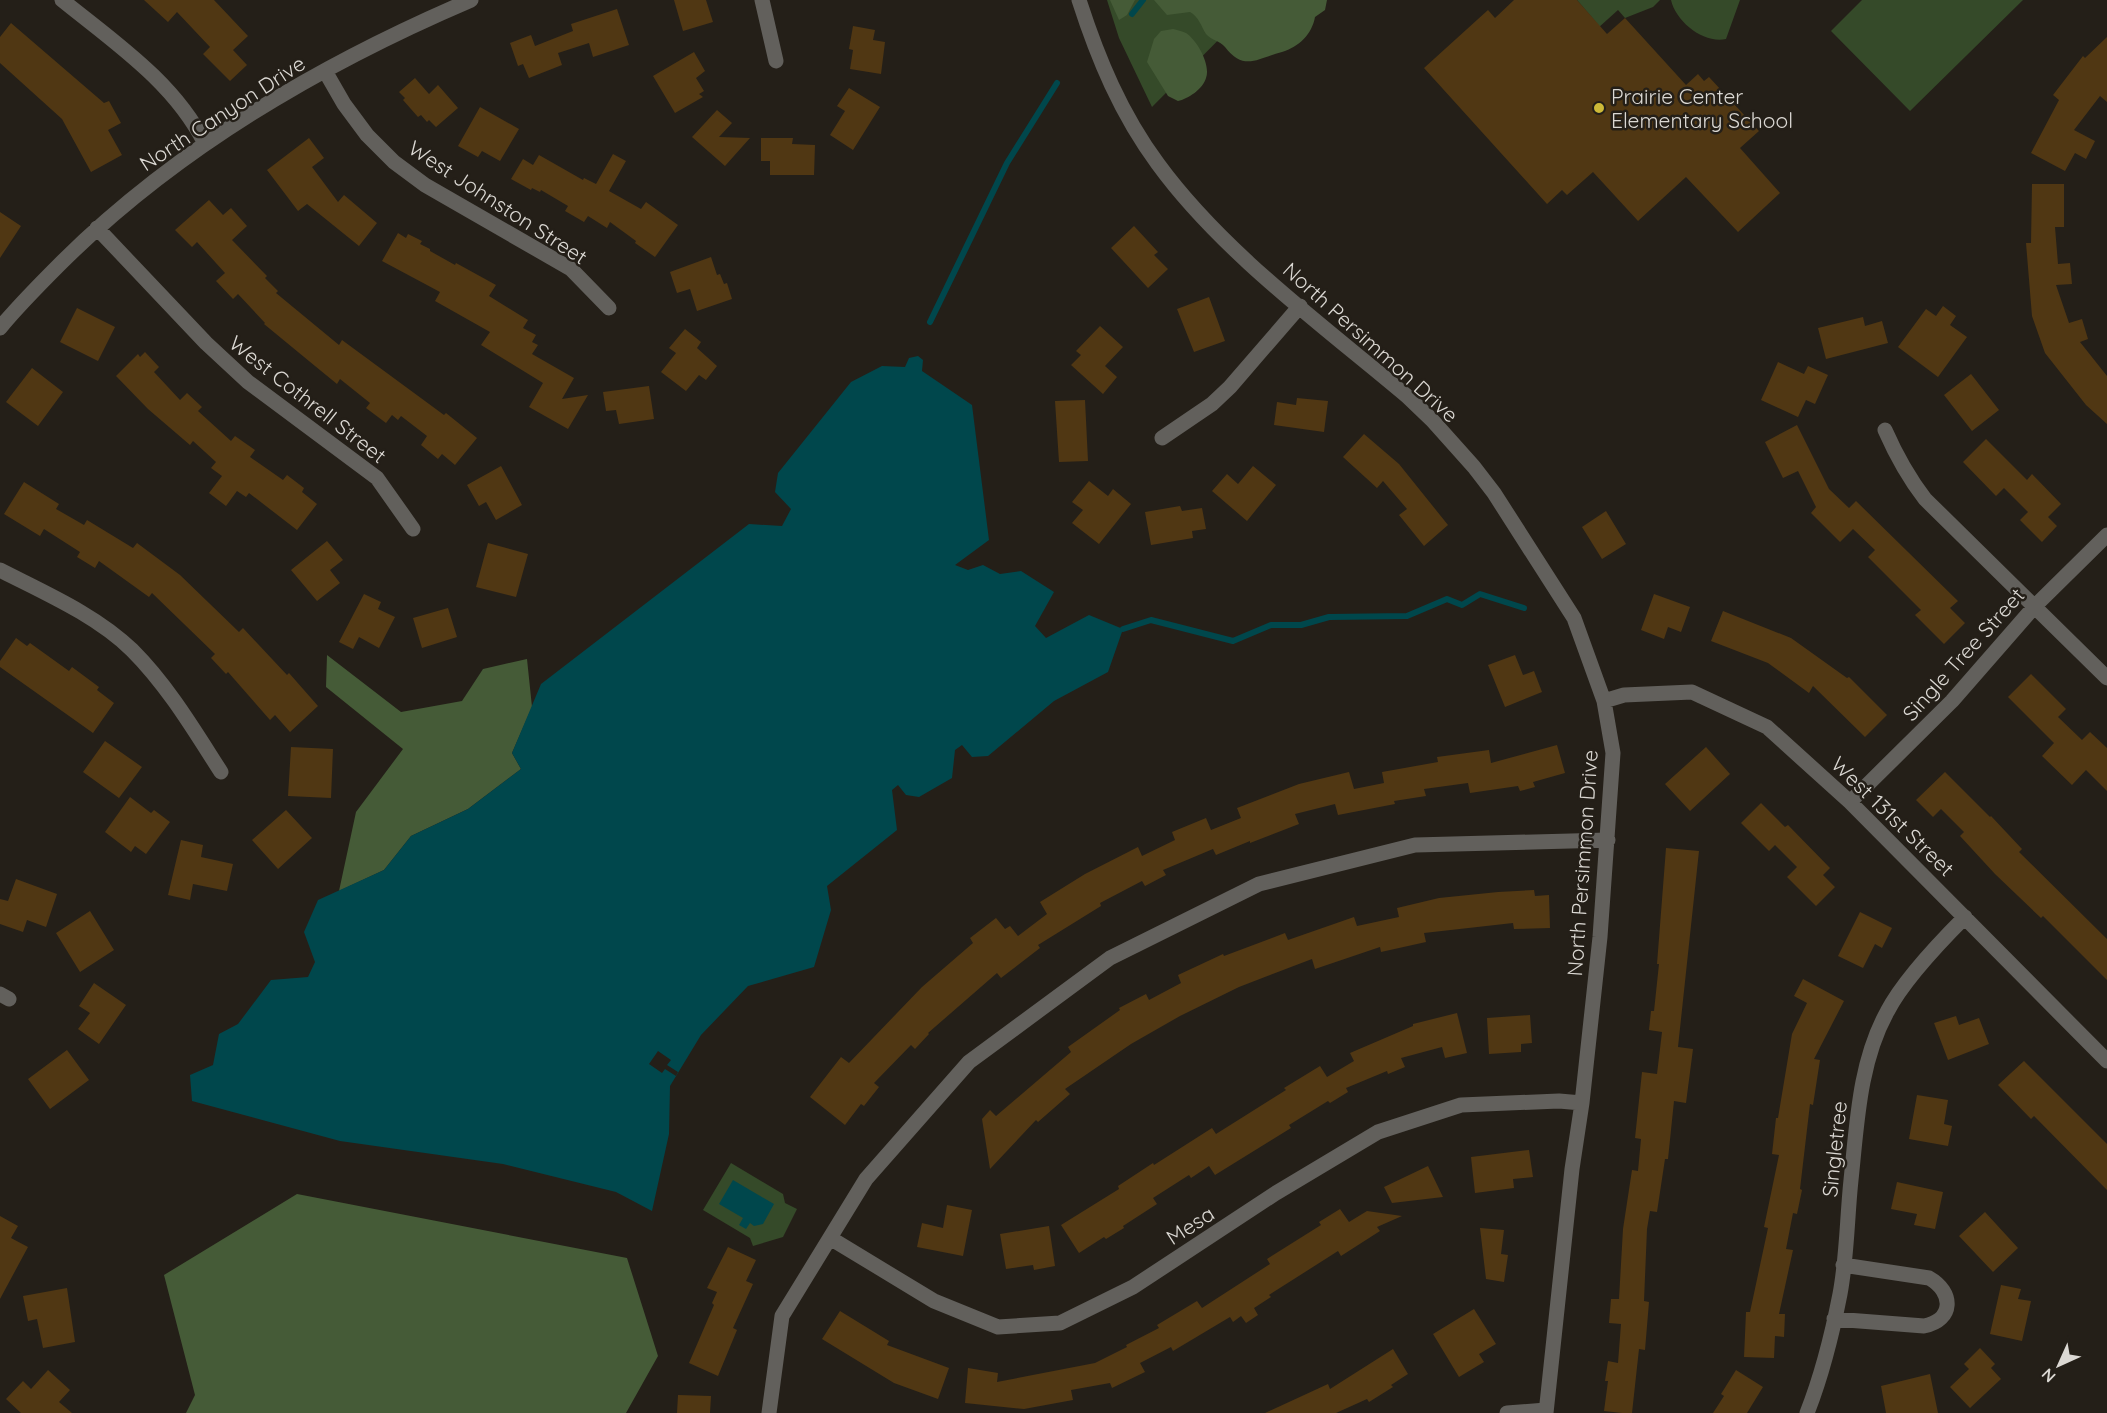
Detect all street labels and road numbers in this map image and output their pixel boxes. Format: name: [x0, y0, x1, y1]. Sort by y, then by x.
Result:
street label: North Canyon Drive: [134, 50, 310, 176]
street label: West Johnston Street: [404, 134, 592, 270]
street label: North Persimmon Drive: [1278, 256, 1464, 428]
street label: West Cothrell Street: [224, 330, 392, 468]
street label: Single Tree Street: [1897, 582, 2029, 726]
street label: North Persimmon Drive: [1561, 749, 1603, 977]
street label: West 131st Street: [1826, 751, 1960, 881]
street label: Singletree: [1816, 1100, 1852, 1198]
street label: Mesa: [1161, 1200, 1219, 1250]

